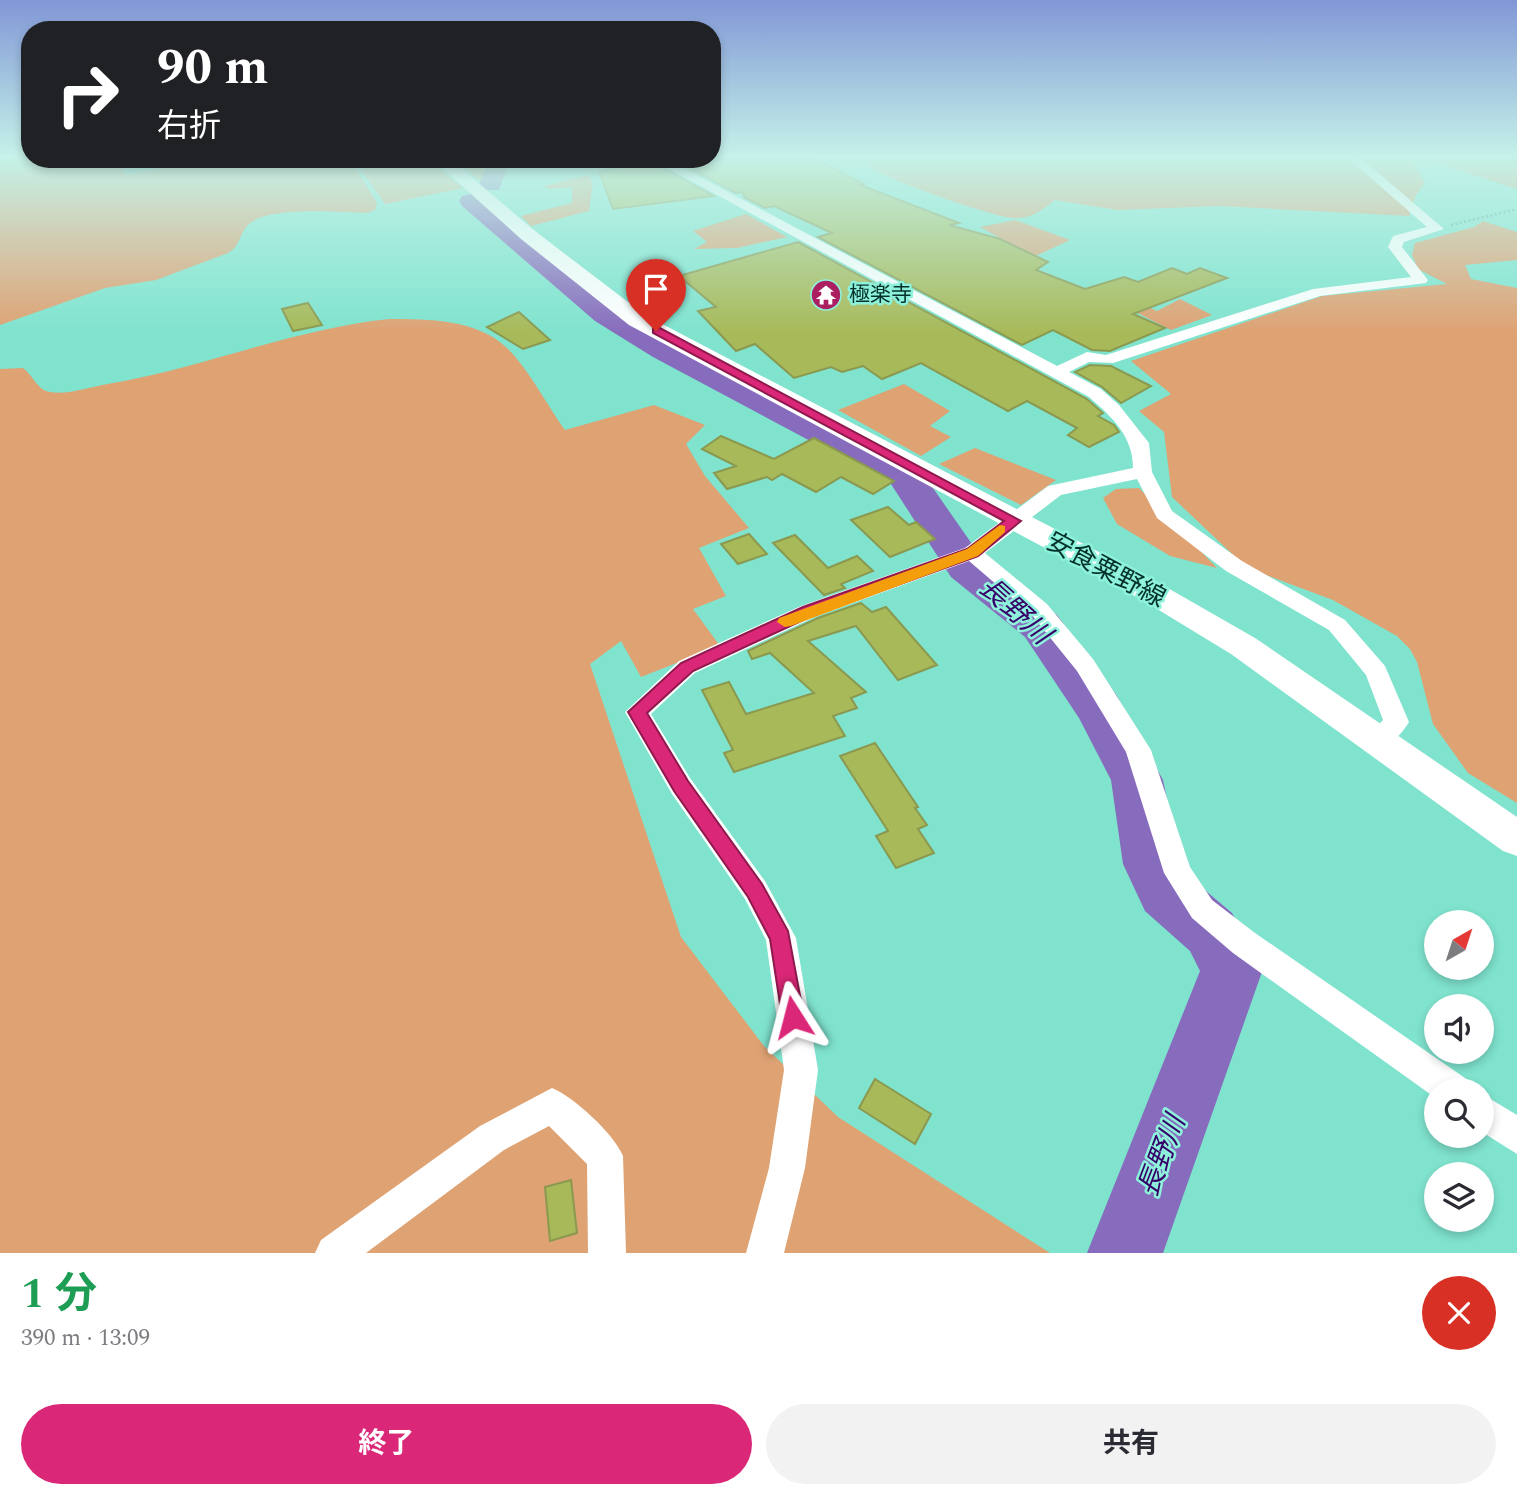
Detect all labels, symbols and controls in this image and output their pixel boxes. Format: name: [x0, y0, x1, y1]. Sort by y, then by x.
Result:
text: 90 m: [157, 31, 268, 106]
icon: right: [42, 49, 133, 140]
text: 右折: [157, 102, 221, 151]
pin: [626, 259, 686, 331]
icon: arrive: [637, 270, 675, 308]
temple icon: 極楽寺: [809, 278, 843, 312]
place label: 極楽寺: [849, 279, 912, 311]
street label: 安食粟野線: [1039, 522, 1173, 618]
water label: 長野川: [969, 567, 1063, 657]
north arrow: [1424, 910, 1494, 980]
map controls: [1424, 910, 1494, 1232]
position arrow: [756, 980, 830, 1054]
button: sound: [1424, 994, 1494, 1064]
button: search: [1424, 1078, 1494, 1148]
water label: 長野川: [1127, 1106, 1198, 1203]
button: layers: [1424, 1162, 1494, 1232]
text: 1 分: [21, 1263, 97, 1326]
button: close: [1422, 1276, 1496, 1350]
text: 390 m · 13:09: [21, 1321, 150, 1356]
button: 終了: [21, 1404, 752, 1484]
button: 共有: [766, 1404, 1496, 1484]

